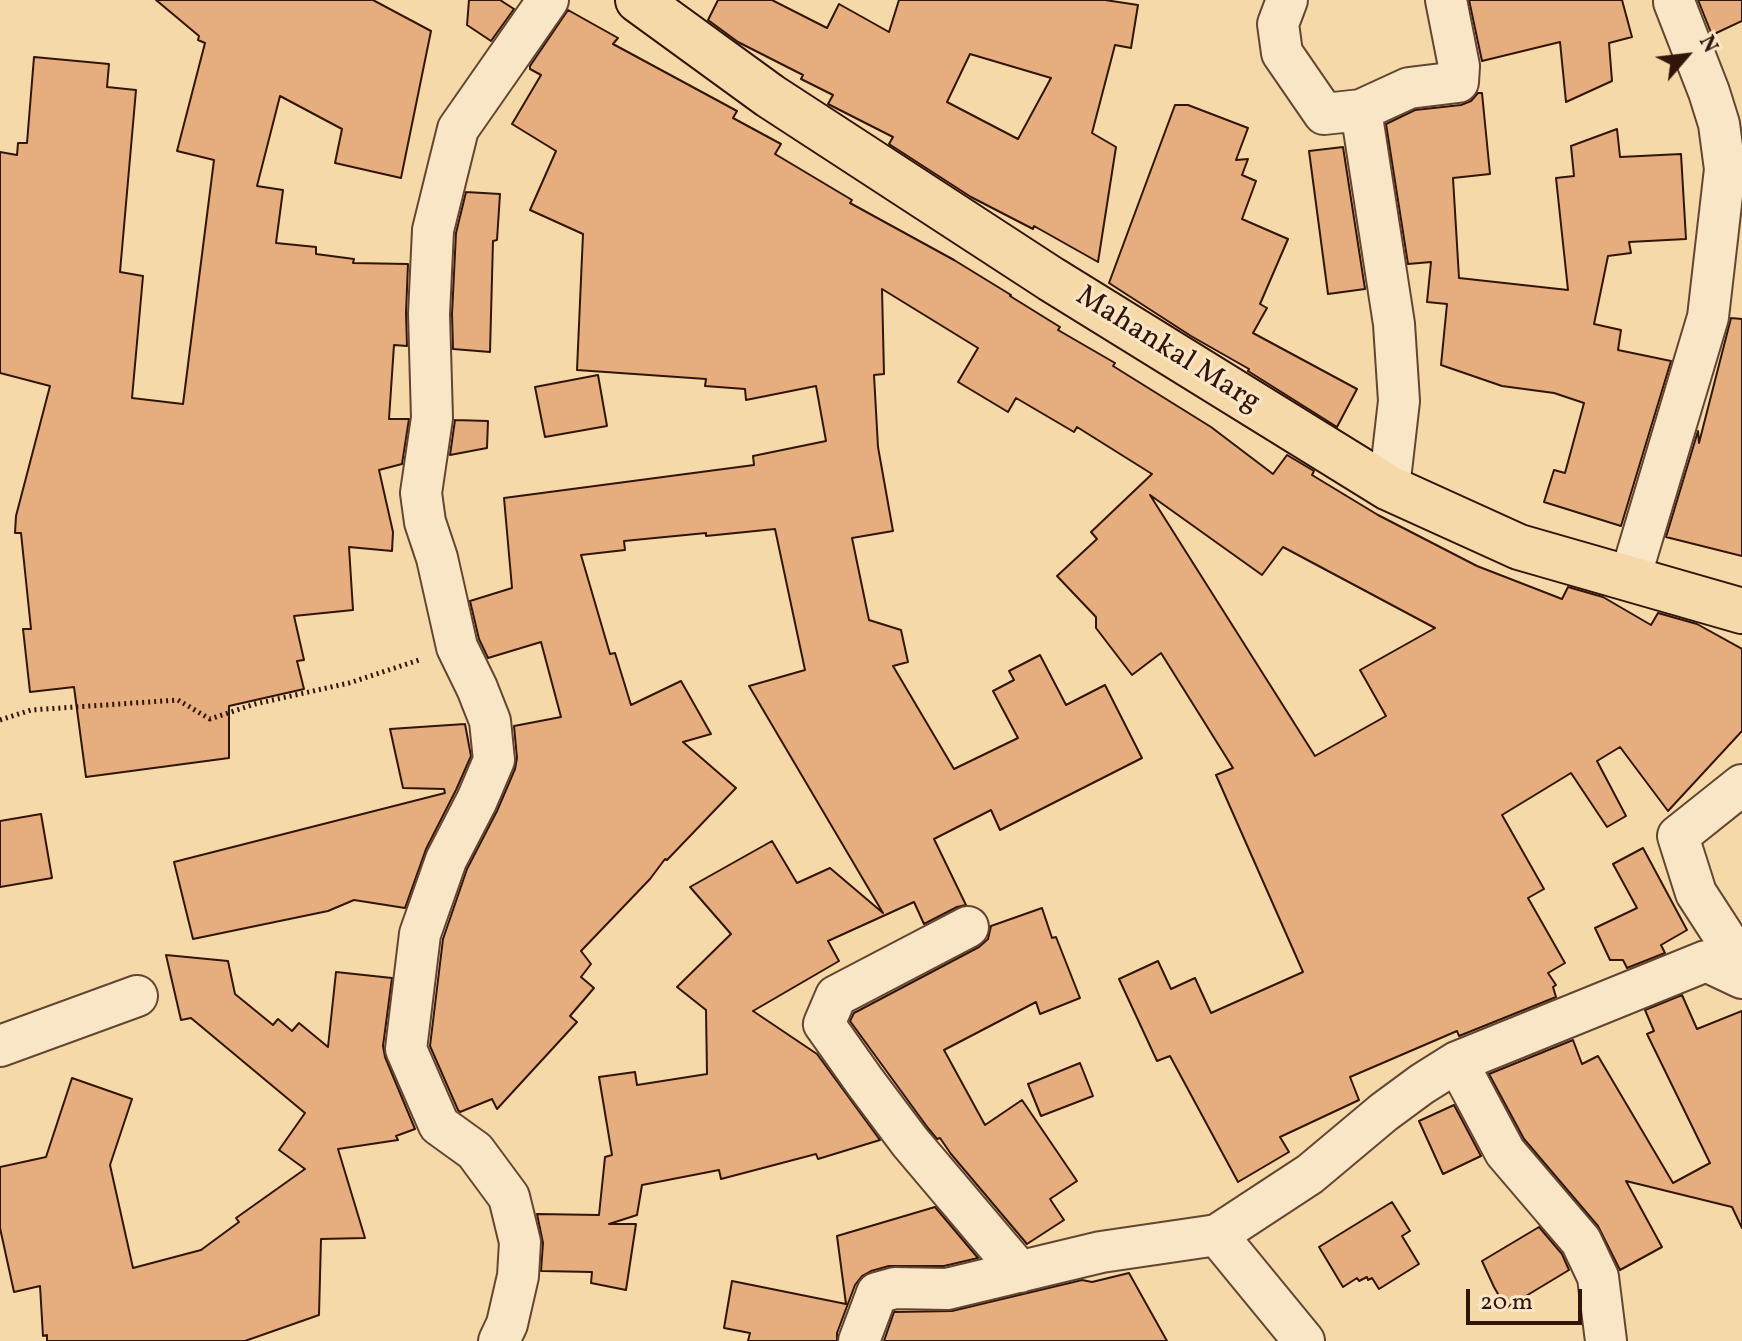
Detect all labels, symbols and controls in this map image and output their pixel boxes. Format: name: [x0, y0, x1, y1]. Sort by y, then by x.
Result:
north arrow: [1646, 16, 1726, 96]
text: N: [1690, 30, 1725, 59]
street label: Mahankal Marg: [1068, 280, 1266, 422]
scale bar: [1470, 1273, 1586, 1323]
text: 20 m: [1480, 1286, 1533, 1320]

